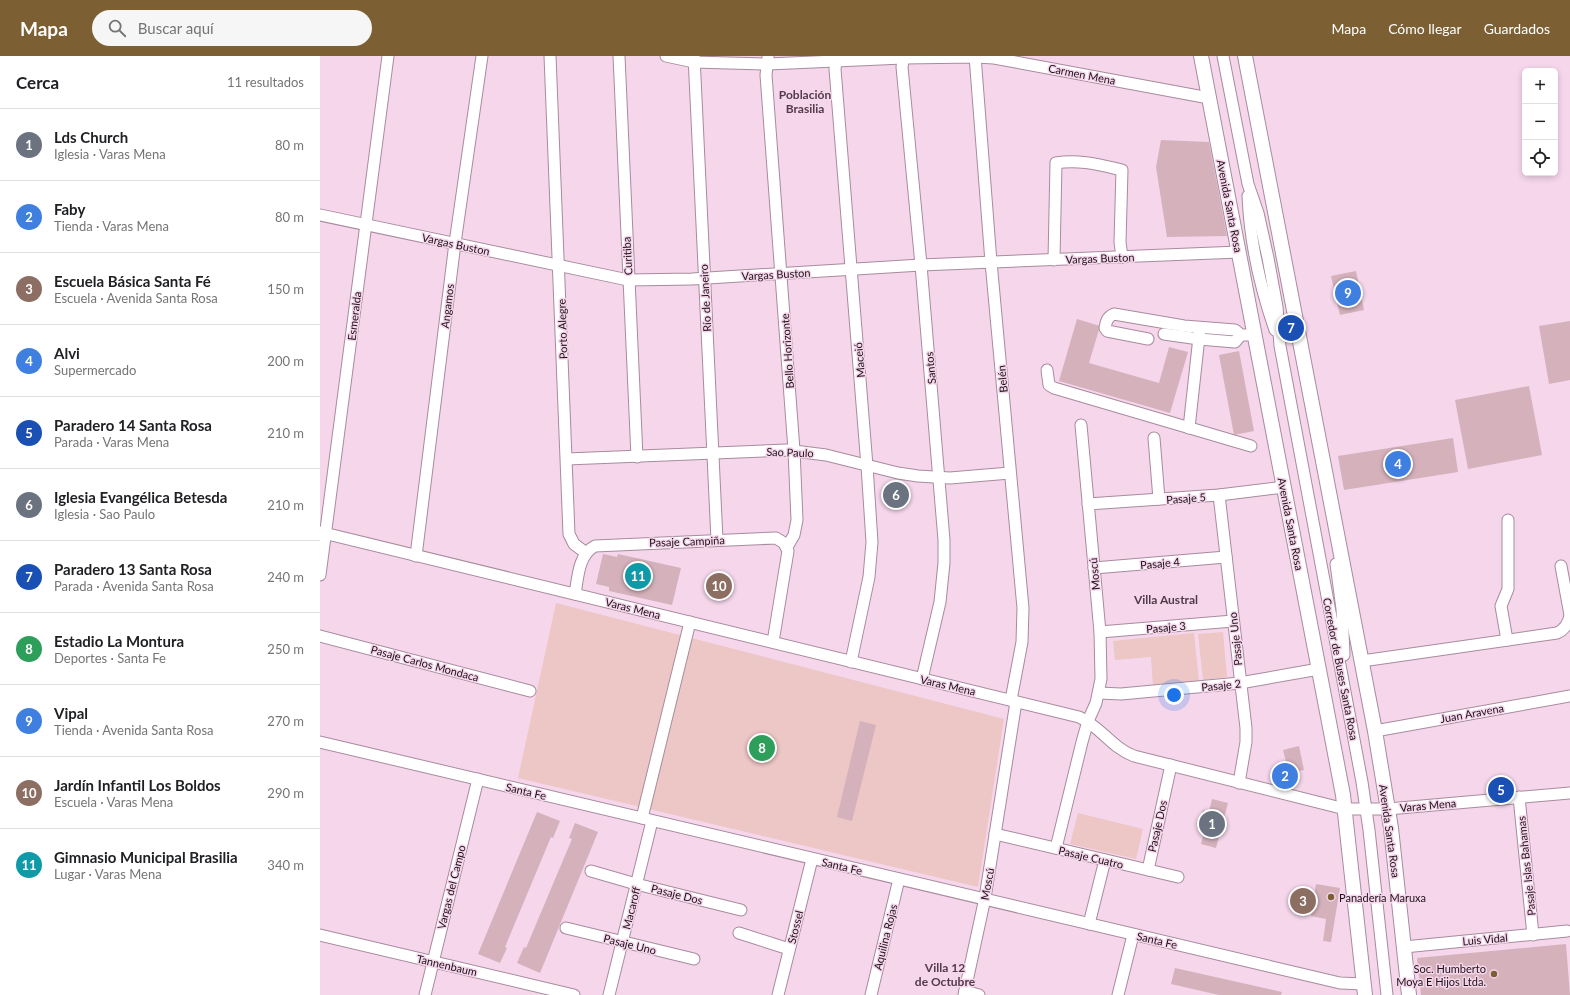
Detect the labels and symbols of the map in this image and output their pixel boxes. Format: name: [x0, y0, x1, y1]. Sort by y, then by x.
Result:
street label: Carmen Mena: [1047, 61, 1117, 87]
district label: Población Brasilia: [779, 87, 831, 116]
street label: Avenida Santa Rosa: [1215, 159, 1245, 253]
street label: Vargas Buston: [421, 230, 491, 258]
street label: Curitiba: [620, 236, 634, 276]
street label: Vargas Buston: [1065, 250, 1135, 266]
street label: Río de Janeiro: [697, 264, 713, 332]
street label: Vargas Buston: [741, 266, 811, 282]
pin: 9: [1335, 278, 1361, 308]
street label: Angamos: [438, 283, 456, 329]
street label: Esmeralda: [345, 291, 363, 341]
street label: Porto Alegre: [554, 298, 570, 359]
street label: Bello Horizonte: [778, 313, 796, 389]
pin: 7: [1278, 313, 1304, 343]
street label: Maceió: [851, 342, 867, 378]
street label: Santos: [922, 351, 938, 385]
street label: Belén: [994, 365, 1010, 393]
street label: Sao Paulo: [766, 445, 814, 459]
pin: 4: [1385, 449, 1411, 479]
street label: Avenida Santa Rosa: [1276, 477, 1306, 571]
pin: 6: [883, 480, 909, 510]
street label: Pasaje 5: [1166, 490, 1206, 506]
street label: Pasaje Campiña: [649, 533, 725, 549]
street label: Pasaje 4: [1140, 555, 1181, 571]
street label: Moscú: [1086, 557, 1102, 591]
pin: 11: [625, 561, 651, 591]
pin: 10: [706, 571, 732, 601]
district label: Villa Austral: [1133, 592, 1198, 607]
street label: Varas Mena: [604, 595, 662, 621]
street label: Corredor de Buses Santa Rosa: [1321, 597, 1361, 741]
street label: Pasaje Uno: [1226, 612, 1244, 666]
street label: Pasaje 3: [1146, 619, 1186, 635]
street label: Pasaje Carlos Mondaca: [370, 642, 480, 684]
street label: Varas Mena: [919, 672, 977, 698]
street label: Pasaje 2: [1201, 676, 1241, 694]
your location: [1164, 685, 1184, 705]
street label: Juan Aravena: [1439, 701, 1505, 725]
pin: 8: [749, 733, 775, 763]
pin: 2: [1272, 761, 1298, 791]
pin: 5: [1488, 775, 1514, 805]
street label: Santa Fe: [504, 780, 548, 802]
street label: Avenida Santa Rosa: [1377, 783, 1403, 879]
street label: Varas Mena: [1399, 796, 1457, 814]
street label: Pasaje Dos: [1145, 799, 1169, 853]
pin: 1: [1199, 809, 1225, 839]
street label: Pasaje Islas Bahamas: [1514, 815, 1538, 916]
street label: Pasaje Cuatro: [1057, 843, 1125, 871]
street label: Vargas del Campo: [434, 844, 468, 930]
street label: Santa Fe: [820, 855, 864, 877]
street label: Moscú: [978, 867, 996, 901]
street label: Pasaje Dos: [650, 881, 704, 907]
street label: Macaroff: [619, 885, 643, 931]
pin: 3: [1290, 886, 1316, 916]
place label: Panadería Maruxa: [1339, 891, 1426, 904]
marker: Panadería Maruxa: [1326, 892, 1336, 902]
street label: Aquilina Rojas: [871, 902, 900, 971]
street label: Stossel: [785, 909, 805, 945]
street label: Santa Fe: [1135, 929, 1179, 951]
street label: Pasaje Uno: [602, 931, 658, 957]
street label: Luis Vidal: [1462, 931, 1508, 947]
street label: Tannenbaum: [415, 952, 479, 978]
district label: Villa 12 de Octubre: [915, 960, 976, 989]
place label: Soc. Humberto Moya E Hijos Ltda.: [1396, 962, 1486, 988]
marker: Soc. Humberto Moya E Hijos Ltda.: [1489, 969, 1499, 979]

